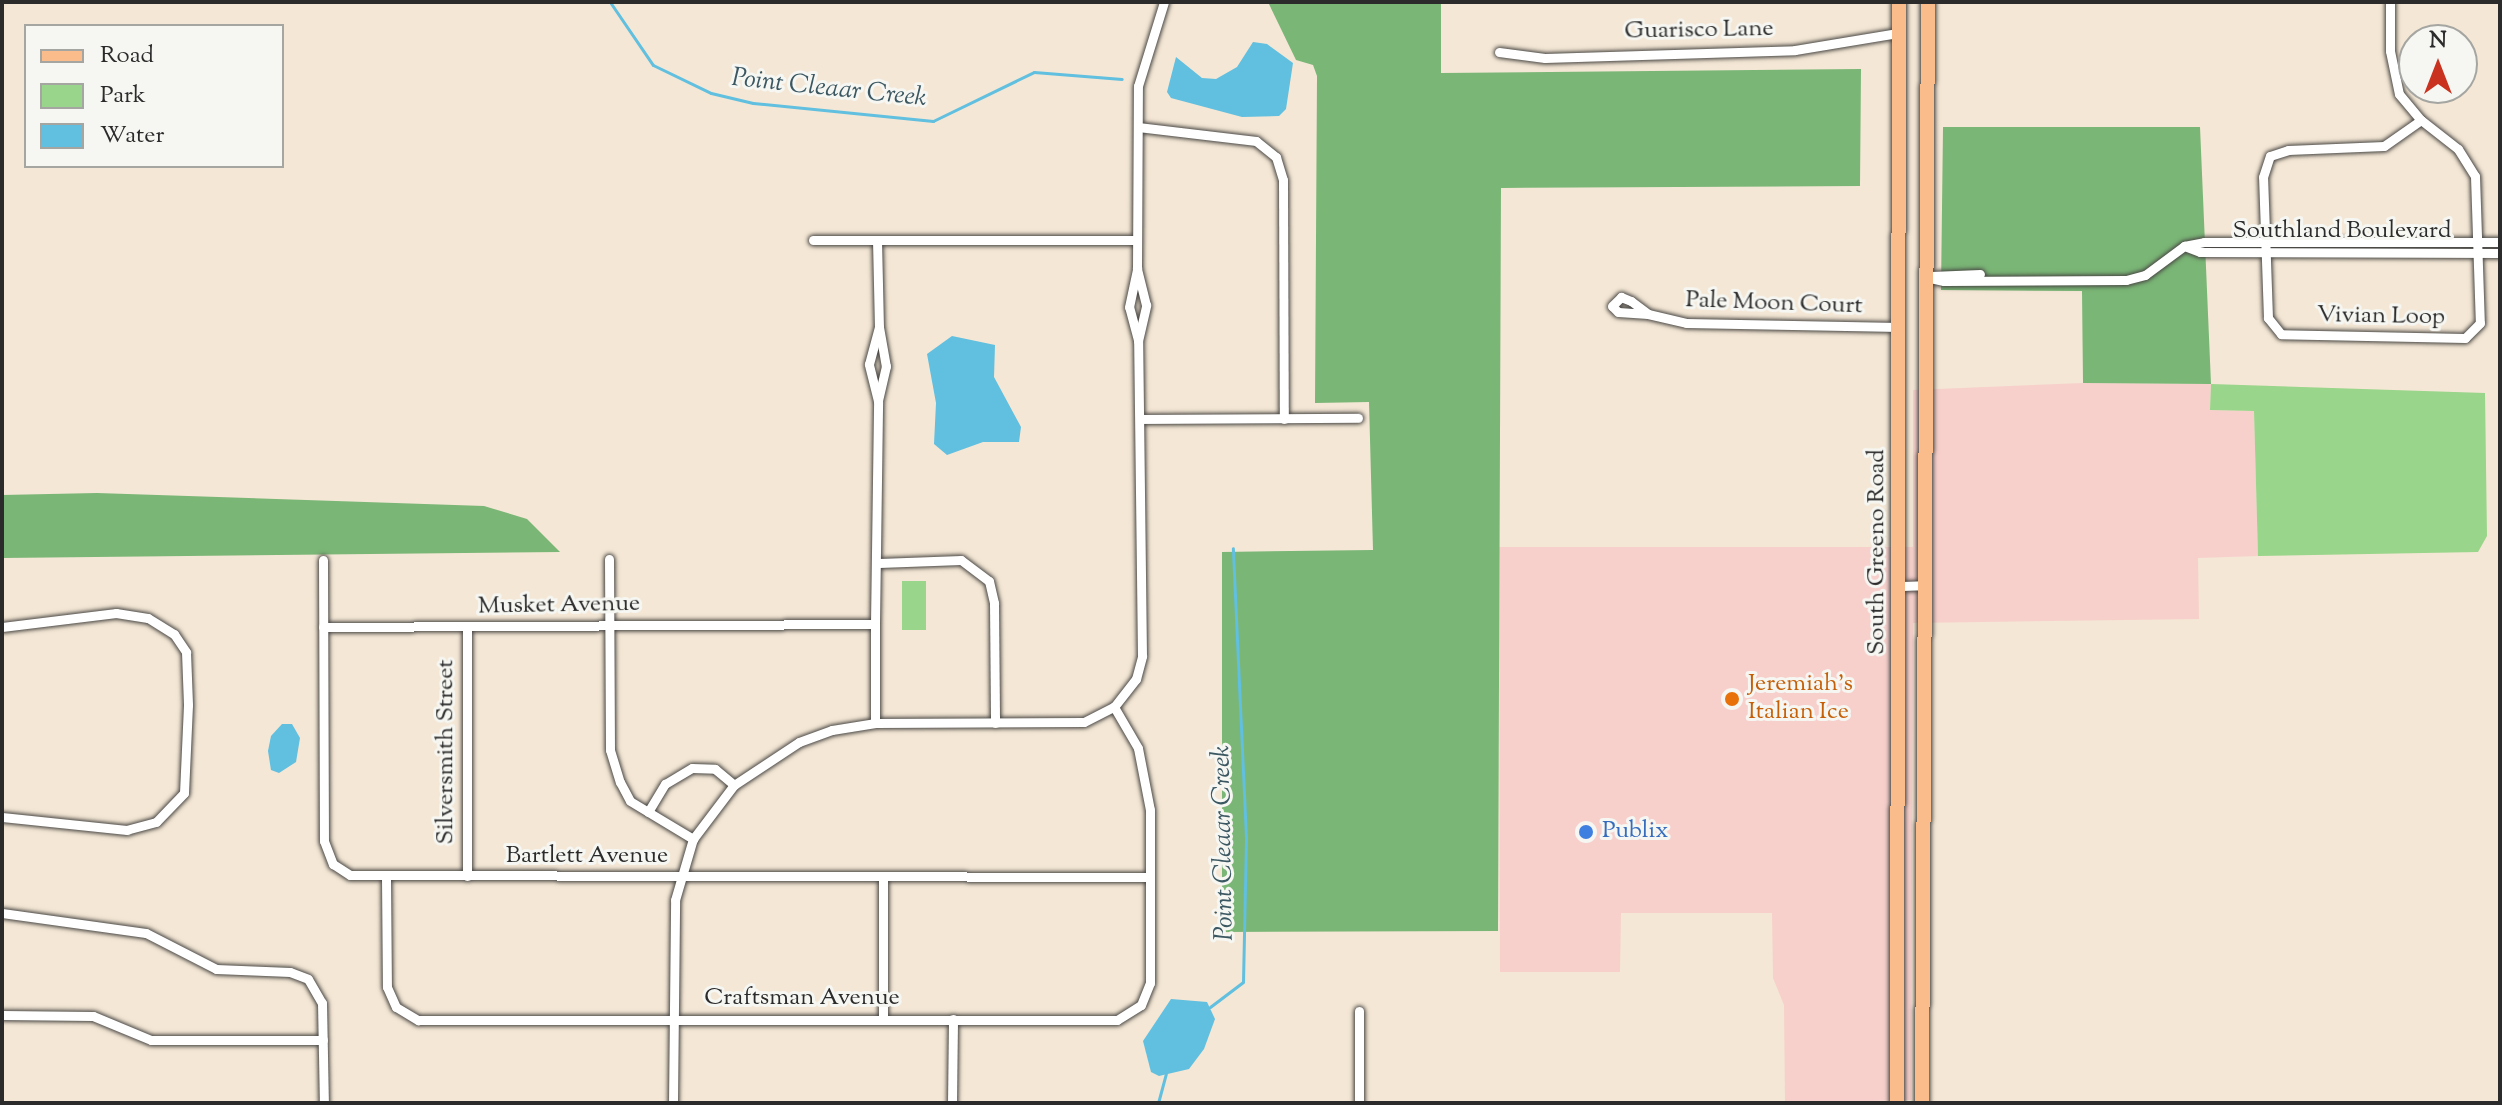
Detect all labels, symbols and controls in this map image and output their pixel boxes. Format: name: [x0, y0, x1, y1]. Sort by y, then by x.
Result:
street label: Guarisco Lane: [1624, 15, 1774, 47]
legend: [24, 24, 284, 168]
north arrow: [2398, 24, 2478, 104]
text: N: [2429, 26, 2447, 58]
text: Road: [100, 39, 154, 73]
water label: Point Cleaar Creek: [730, 63, 928, 115]
text: Park: [100, 79, 146, 113]
text: Water: [100, 119, 164, 153]
street label: Southland Boulevard: [2232, 218, 2452, 246]
street label: Pale Moon Court: [1685, 287, 1863, 321]
street label: Vivian Loop: [2317, 301, 2445, 333]
street label: South Greeno Road: [1864, 449, 1892, 655]
street label: Musket Avenue: [478, 590, 640, 622]
street label: Silversmith Street: [433, 660, 461, 844]
place label: Jeremiah's Italian Ice: [1748, 671, 1853, 727]
marker: Jeremiah's Italian Ice: [1723, 690, 1741, 708]
water label: Point Cleaar Creek: [1207, 745, 1241, 941]
place label: Publix: [1602, 818, 1668, 846]
marker: Publix: [1577, 823, 1595, 841]
street label: Bartlett Avenue: [506, 843, 668, 871]
street label: Craftsman Avenue: [704, 985, 900, 1013]

